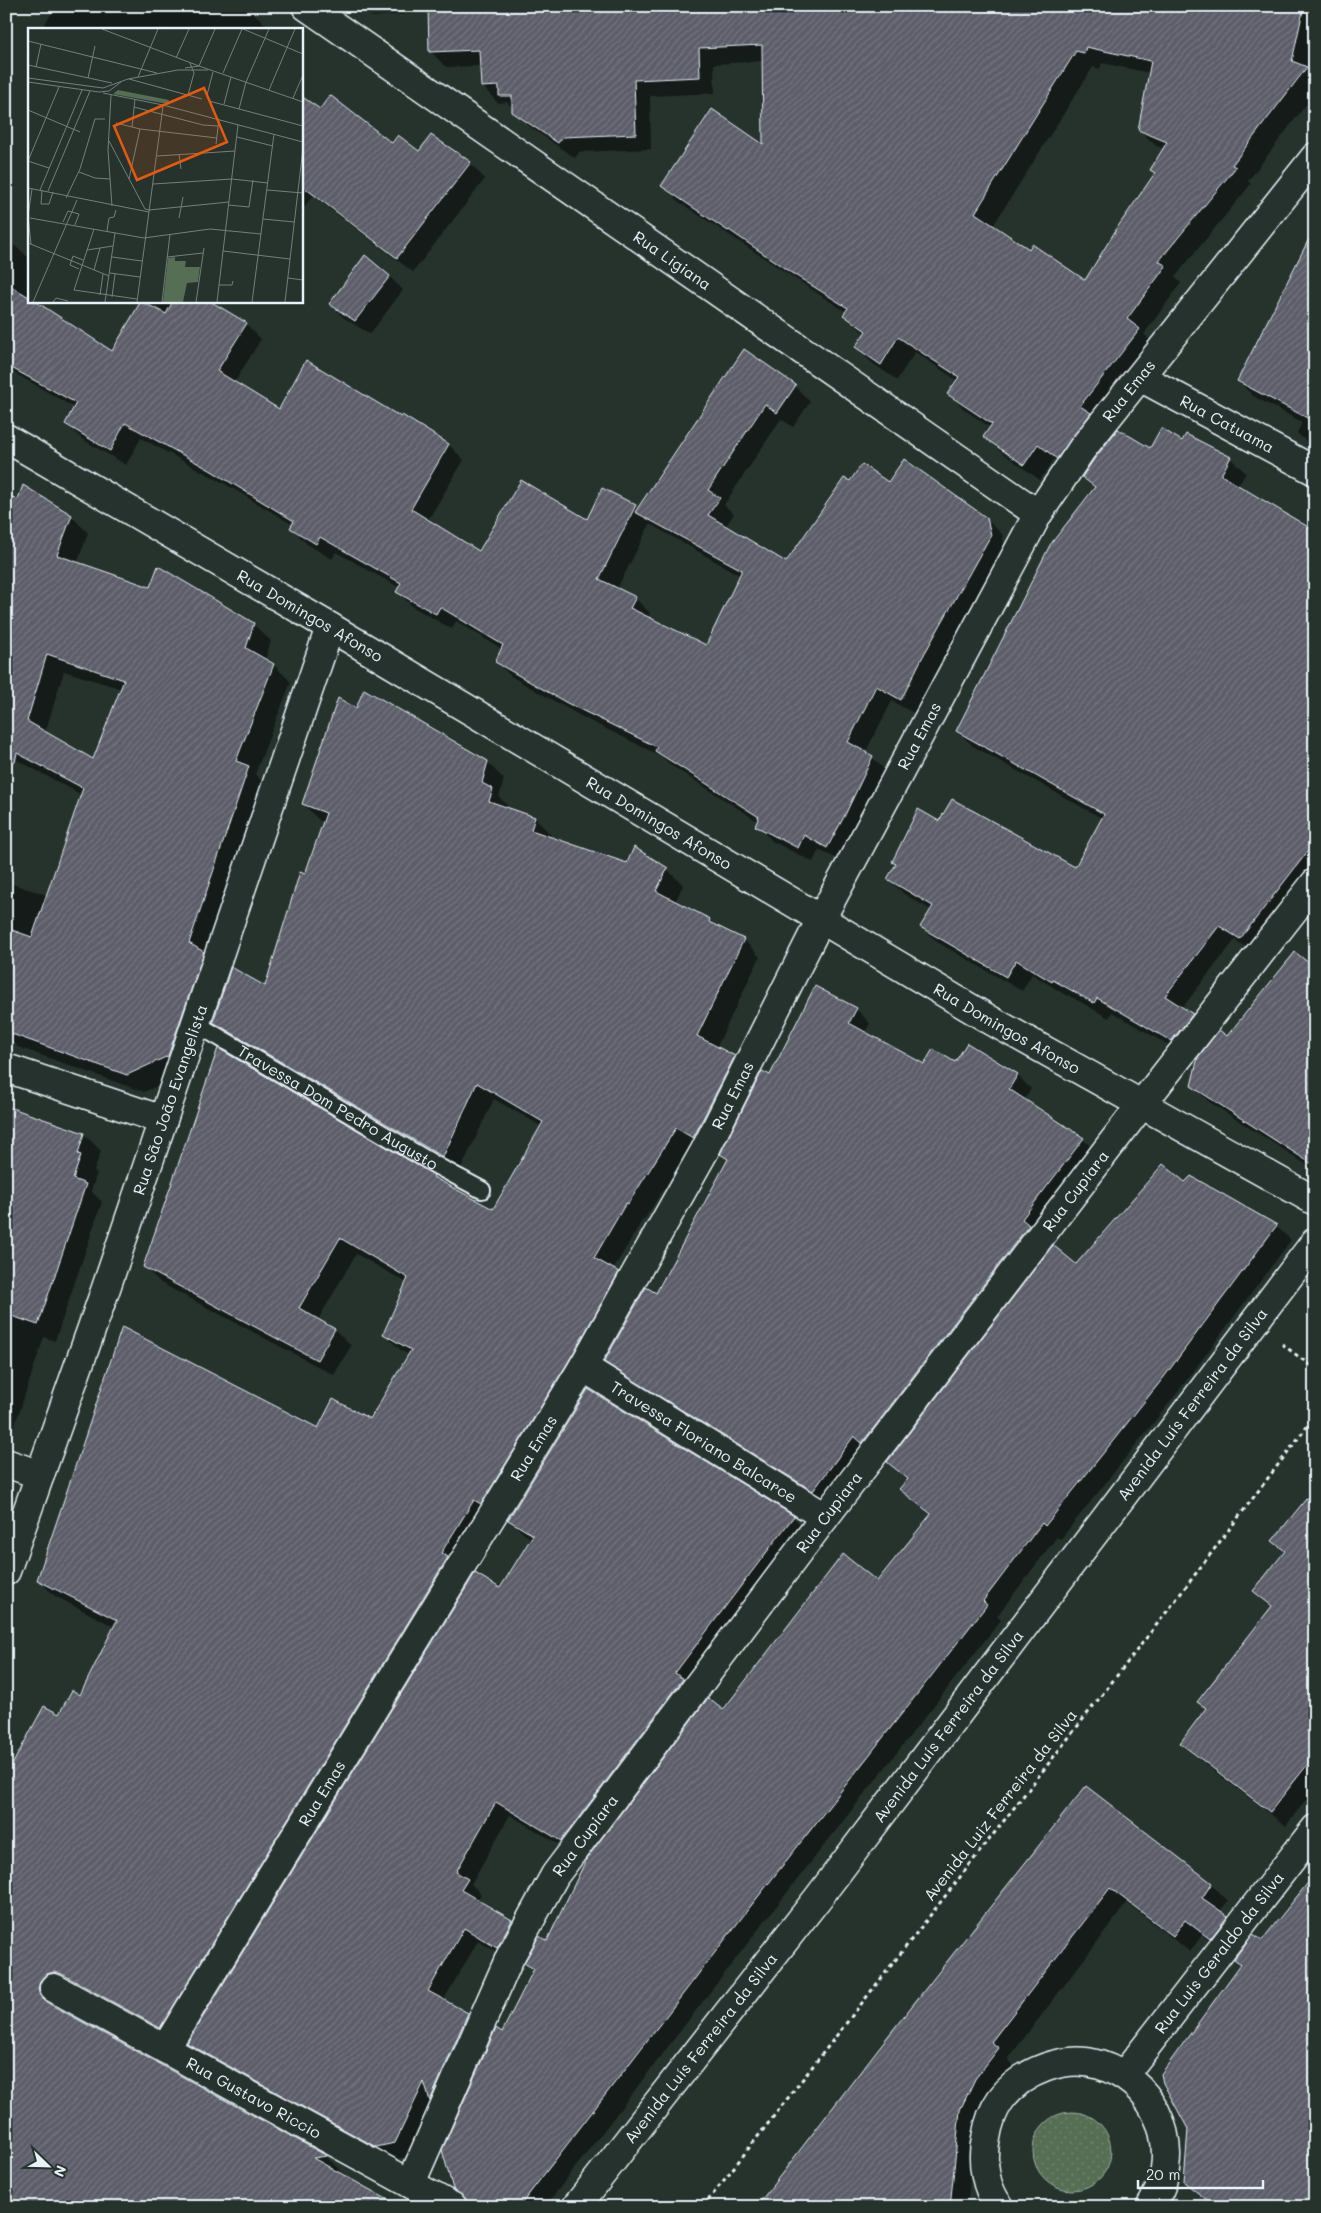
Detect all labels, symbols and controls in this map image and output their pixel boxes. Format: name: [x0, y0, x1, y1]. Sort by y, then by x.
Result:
inset map: [28, 28, 302, 302]
street label: Rua Ligiana: [630, 225, 716, 294]
street label: Rua Emas: [1097, 355, 1159, 426]
street label: Rua Catuama: [1177, 390, 1278, 457]
street label: Rua Domingos Afonso: [233, 564, 387, 666]
street label: Rua Emas: [892, 698, 945, 773]
street label: Rua Domingos Afonso: [583, 771, 736, 874]
street label: Rua Domingos Afonso: [930, 978, 1084, 1078]
street label: Rua São João Evangelista: [127, 1001, 211, 1198]
street label: Travessa Dom Pedro Augusto: [234, 1040, 442, 1174]
street label: Rua Emas: [706, 1057, 758, 1133]
street label: Rua Cupiara: [1037, 1145, 1113, 1235]
street label: Avenida Luís Ferreira da Silva: [1112, 1303, 1272, 1505]
street label: Travessa Floriano Balcarce: [607, 1376, 801, 1507]
street label: Rua Emas: [505, 1411, 561, 1485]
street label: Rua Cupiara: [791, 1467, 866, 1557]
street label: Avenida Luís Ferreira da Silva: [868, 1625, 1028, 1827]
street label: Avenida Luiz Ferreira da Silva: [918, 1705, 1081, 1905]
street label: Rua Emas: [293, 1756, 350, 1830]
street label: Rua Cupiara: [547, 1790, 622, 1880]
street label: Rua Luis Geraldo da Silva: [1149, 1867, 1288, 2037]
street label: Avenida Luís Ferreira da Silva: [619, 1948, 781, 2147]
street label: Rua Gustavo Riccio: [183, 2052, 325, 2143]
north arrow: [22, 2140, 72, 2190]
scale bar: [1138, 2158, 1264, 2190]
text: N: [50, 2163, 71, 2180]
text: 20 m: [1146, 2164, 1180, 2184]

